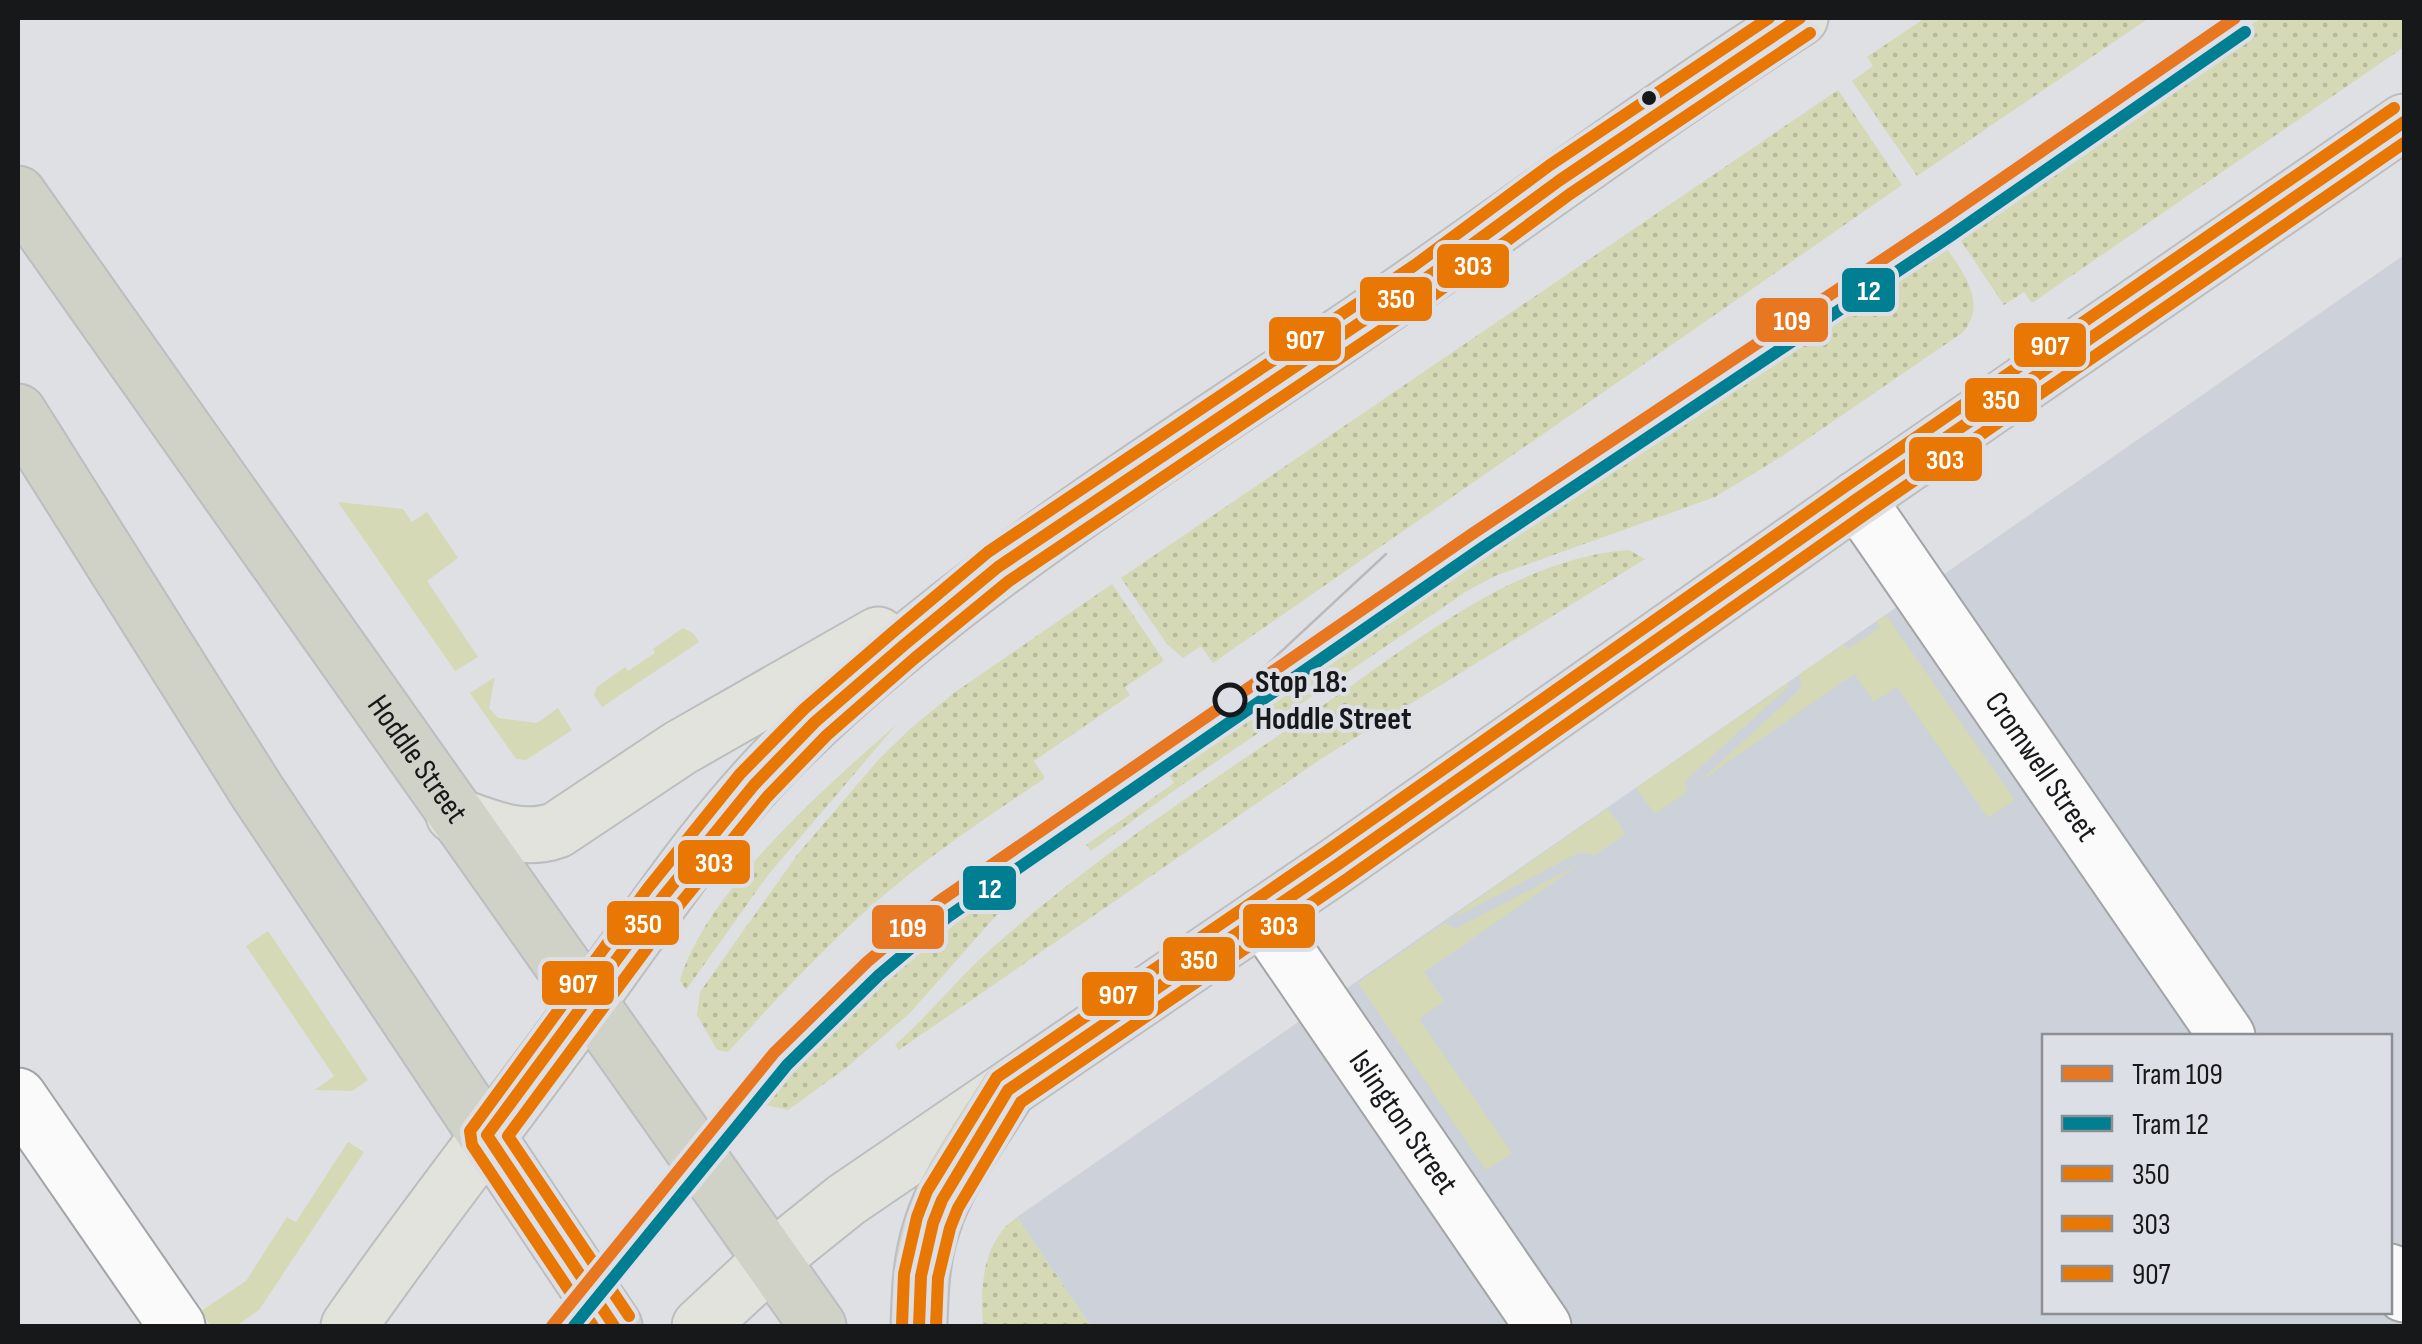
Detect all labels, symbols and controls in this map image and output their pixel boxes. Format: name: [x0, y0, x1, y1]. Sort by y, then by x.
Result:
unlabelled marker: [1639, 88, 1659, 108]
line badge: 303: [1435, 242, 1511, 290]
text: 303: [1454, 250, 1492, 283]
line badge: 12: [1840, 266, 1897, 314]
line badge: 350: [1358, 275, 1434, 323]
text: 12: [1857, 275, 1881, 308]
text: 350: [1377, 283, 1415, 316]
line badge: 109: [1754, 296, 1830, 344]
text: 109: [1773, 305, 1811, 338]
line badge: 907: [1267, 315, 1343, 363]
line badge: 907: [2012, 321, 2088, 369]
text: 907: [1286, 324, 1325, 357]
text: 907: [2031, 330, 2070, 363]
line badge: 350: [1963, 376, 2039, 424]
text: 350: [1982, 384, 2020, 417]
line badge: 303: [1907, 435, 1984, 483]
text: 303: [1926, 444, 1964, 477]
place label: Stop 18: Hoddle Street: [1255, 663, 1411, 739]
marker: Stop 18: Hoddle Street: [1214, 684, 1246, 716]
street label: Cromwell Street: [1976, 684, 2107, 849]
street label: Hoddle Street: [359, 688, 476, 831]
line badge: 303: [676, 838, 752, 886]
text: 303: [695, 847, 733, 880]
line badge: 12: [961, 864, 1018, 912]
text: 12: [978, 873, 1002, 906]
line badge: 350: [605, 899, 681, 947]
line badge: 303: [1241, 902, 1317, 950]
line badge: 109: [870, 903, 946, 951]
text: 350: [624, 908, 662, 941]
text: 303: [1260, 910, 1298, 943]
text: 109: [889, 912, 927, 945]
line badge: 350: [1161, 935, 1237, 983]
text: 350: [1180, 944, 1218, 977]
line badge: 907: [540, 959, 616, 1007]
text: 907: [559, 968, 598, 1001]
line badge: 907: [1080, 970, 1156, 1018]
text: 907: [1099, 979, 1138, 1012]
legend: [2042, 1034, 2392, 1314]
street label: Islington Street: [1340, 1043, 1466, 1202]
text: Tram 109: [2132, 1057, 2223, 1093]
text: Tram 12: [2132, 1107, 2209, 1143]
text: 350: [2132, 1157, 2170, 1193]
text: 303: [2132, 1207, 2171, 1243]
text: 907: [2132, 1257, 2171, 1293]

